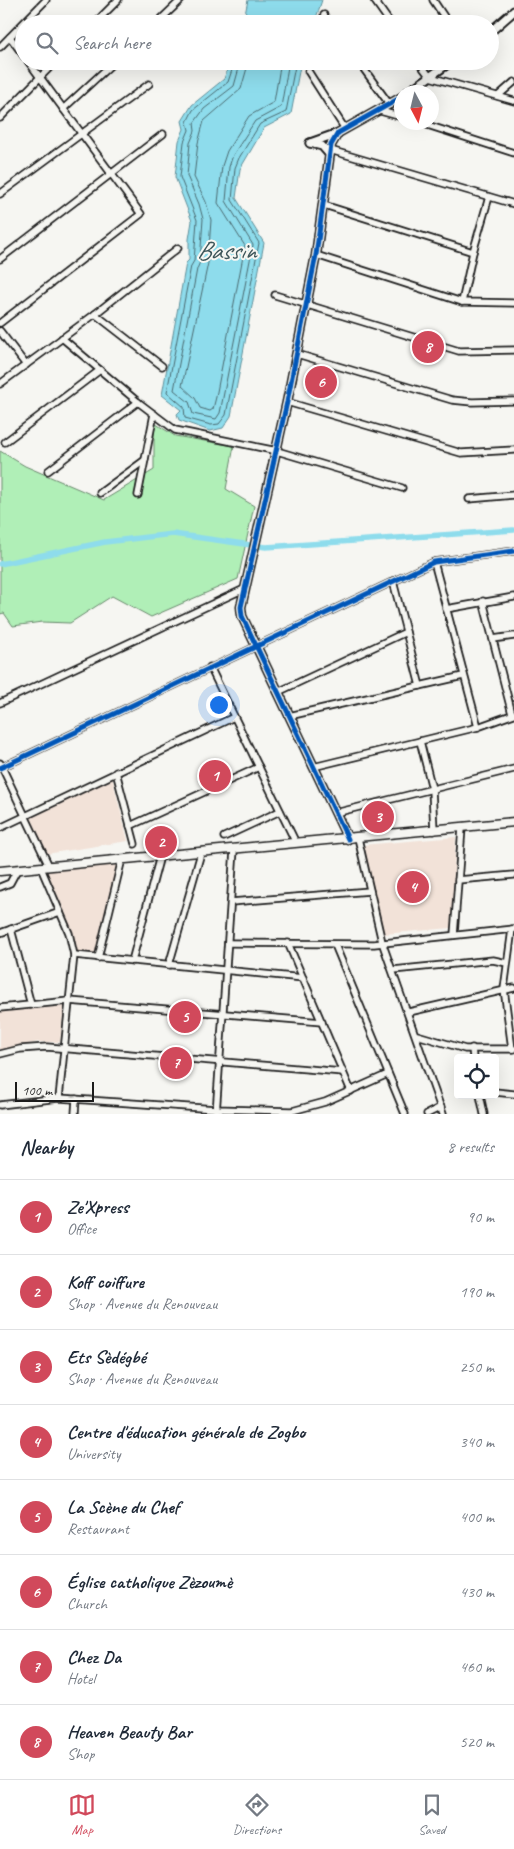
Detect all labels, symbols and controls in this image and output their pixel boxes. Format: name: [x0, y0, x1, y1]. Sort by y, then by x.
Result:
search box: [15, 15, 499, 70]
icon: search: [33, 29, 61, 57]
text: Search here: [73, 31, 150, 55]
north arrow: [394, 85, 439, 130]
water label: Bassin: [196, 234, 258, 267]
pin: 8: [412, 328, 444, 366]
pin: 6: [305, 363, 337, 401]
your location: [206, 692, 232, 718]
pin: 1: [199, 757, 231, 795]
pin: 3: [362, 798, 394, 836]
pin: 2: [145, 823, 177, 861]
pin: 4: [397, 868, 429, 906]
pin: 5: [169, 998, 201, 1036]
pin: 7: [160, 1044, 192, 1082]
map controls: [454, 1054, 499, 1099]
button: locate: [454, 1054, 499, 1099]
scale bar: [15, 1079, 94, 1102]
text: 100 m: [22, 1082, 52, 1099]
text: Nearby: [20, 1134, 73, 1160]
text: 8 results: [447, 1137, 494, 1157]
text: Ze'Xpress: [67, 1195, 129, 1219]
text: 1: [32, 1207, 40, 1227]
text: 90 m: [467, 1207, 494, 1227]
text: Office: [67, 1219, 96, 1239]
text: Koff coiffure: [67, 1270, 144, 1294]
text: 2: [32, 1282, 40, 1302]
text: 190 m: [460, 1282, 494, 1302]
text: Shop · Avenue du Renouveau: [67, 1294, 217, 1314]
text: Ets Sèdégbé: [67, 1345, 146, 1369]
text: 3: [32, 1357, 40, 1377]
text: 250 m: [460, 1357, 494, 1377]
text: Shop · Avenue du Renouveau: [67, 1369, 217, 1389]
text: Centre d'éducation générale de Zogbo: [67, 1420, 305, 1444]
text: 4: [32, 1432, 40, 1452]
text: 340 m: [460, 1432, 494, 1452]
text: University: [67, 1444, 120, 1464]
text: La Scène du Chef: [67, 1495, 180, 1519]
text: 5: [33, 1507, 39, 1527]
text: 400 m: [460, 1507, 494, 1527]
text: Restaurant: [67, 1519, 129, 1539]
text: Église catholique Zèzoumè: [67, 1570, 232, 1594]
text: 6: [32, 1582, 40, 1602]
text: 430 m: [460, 1582, 494, 1602]
text: Church: [67, 1594, 107, 1614]
text: Chez Da: [67, 1645, 121, 1669]
text: 7: [32, 1657, 40, 1677]
text: 460 m: [460, 1657, 494, 1677]
text: Hotel: [67, 1669, 95, 1689]
text: Heaven Beauty Bar: [67, 1720, 192, 1744]
text: 8: [32, 1732, 40, 1752]
text: 520 m: [460, 1732, 494, 1752]
text: Shop: [67, 1744, 94, 1764]
tab: Map: [68, 1791, 96, 1838]
tab: Directions: [233, 1791, 281, 1838]
tab: Saved: [418, 1791, 446, 1838]

